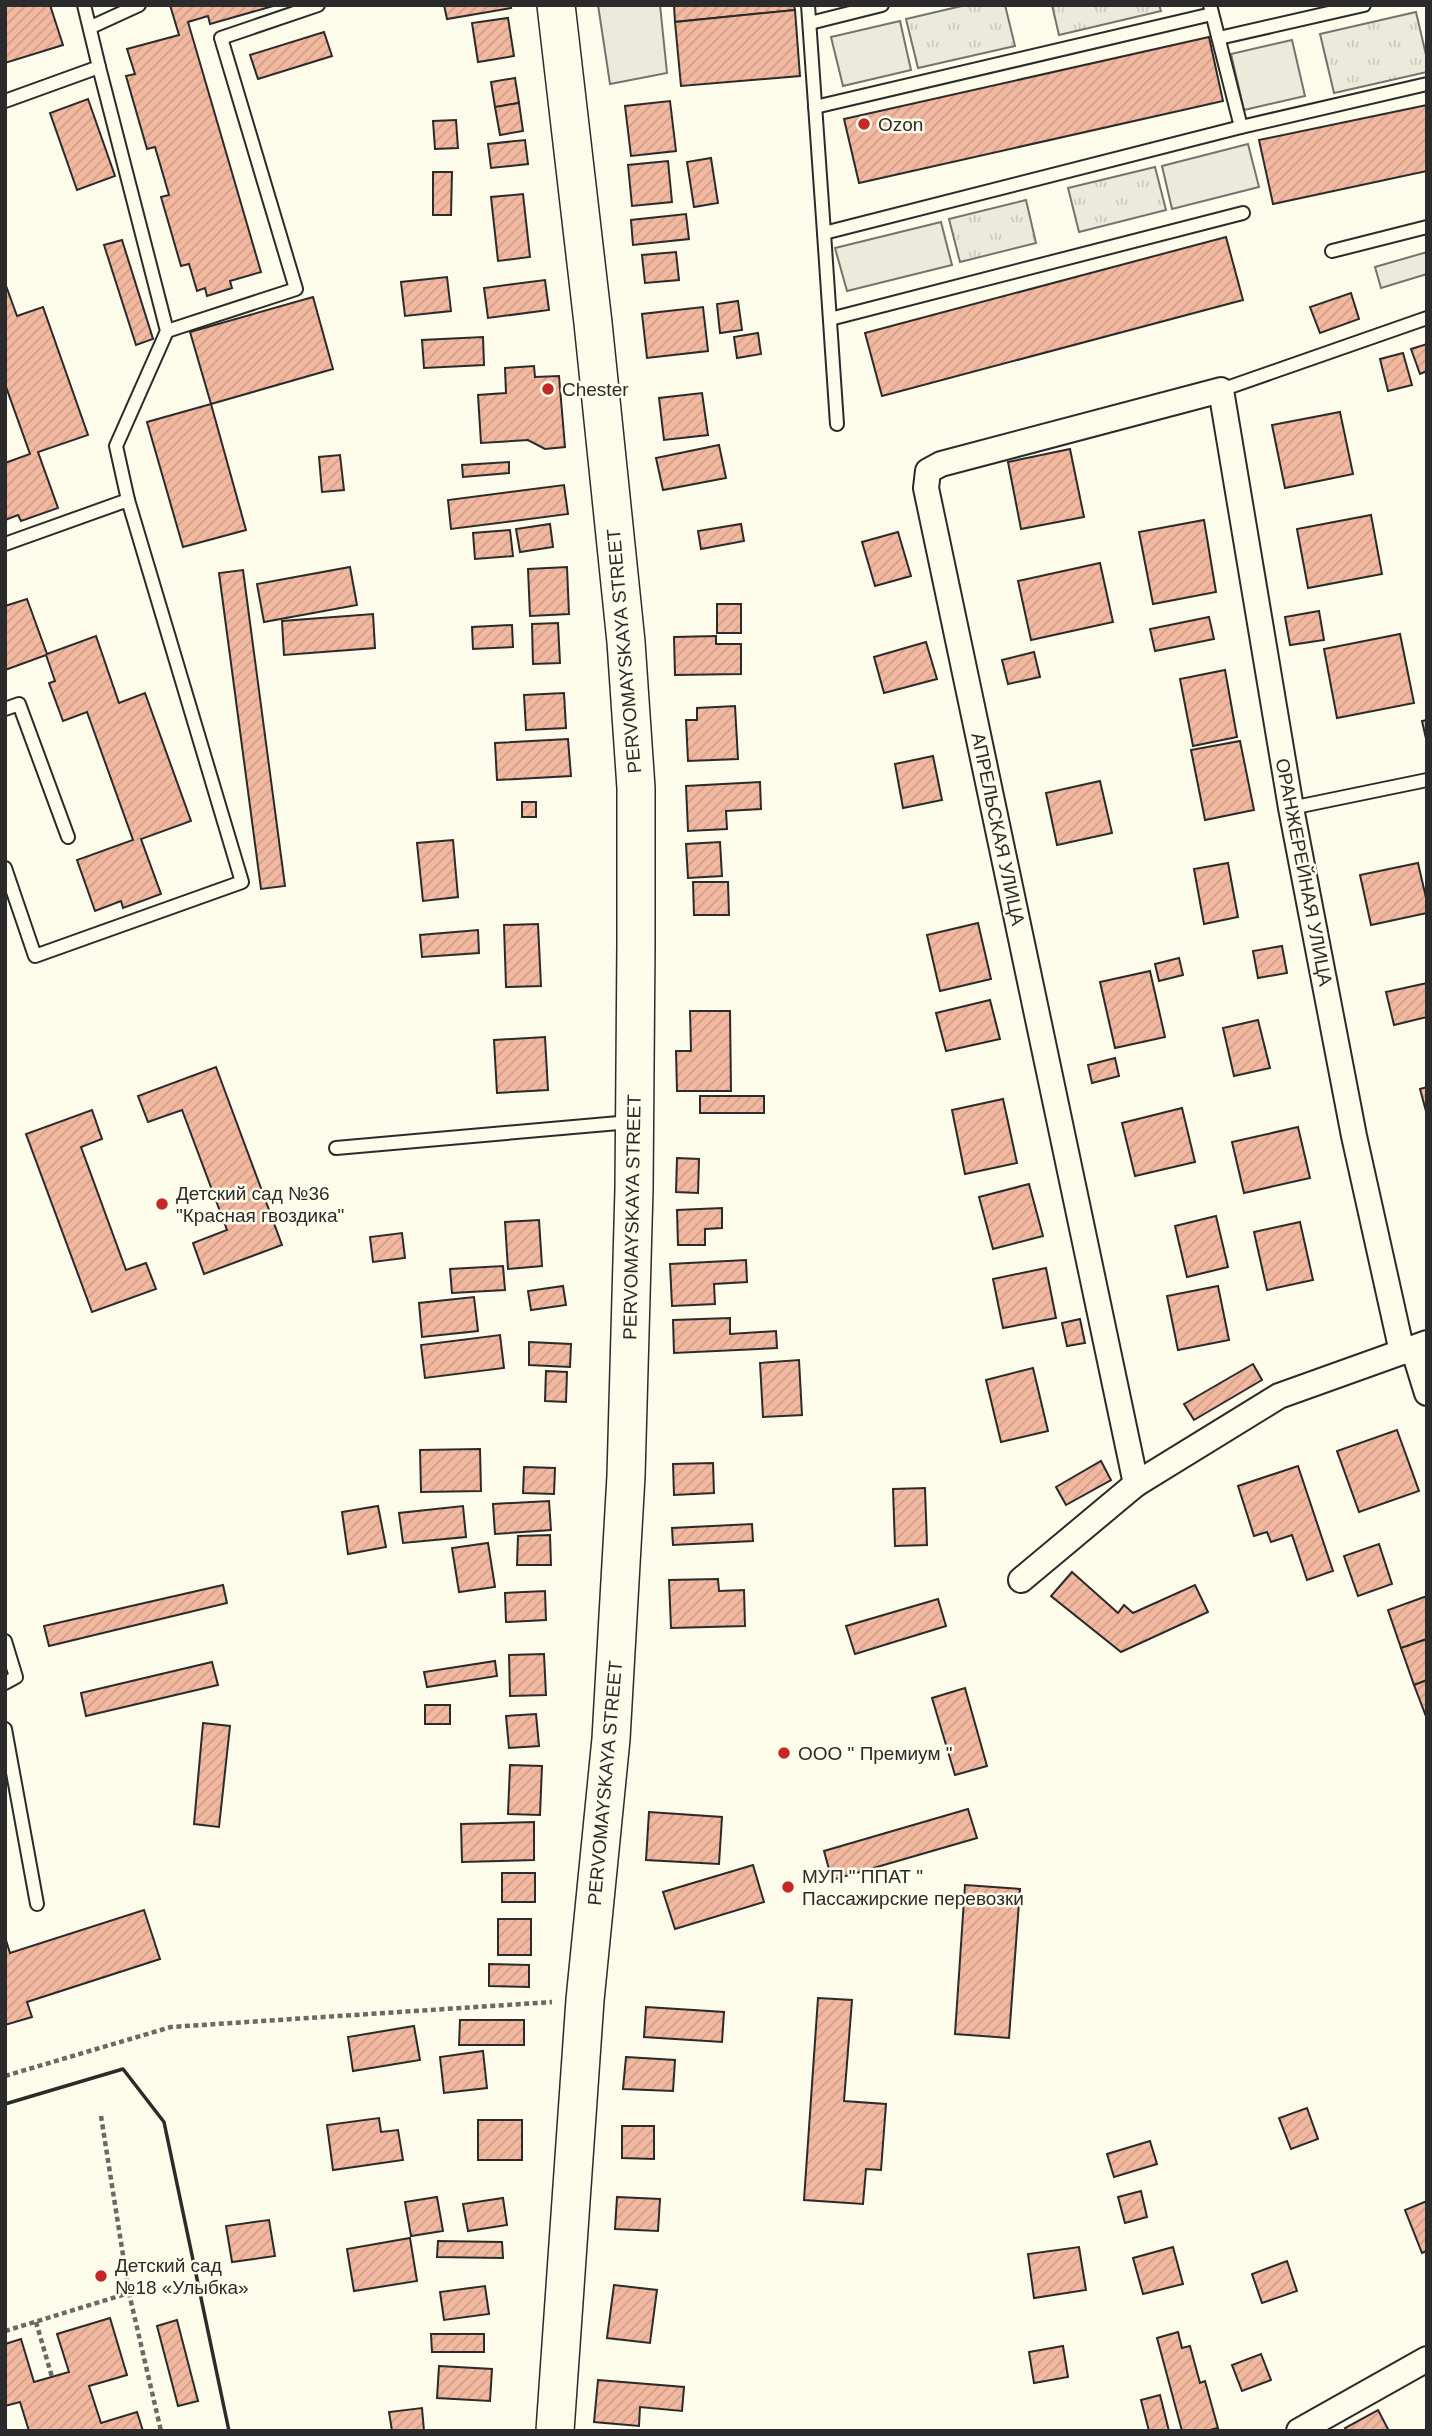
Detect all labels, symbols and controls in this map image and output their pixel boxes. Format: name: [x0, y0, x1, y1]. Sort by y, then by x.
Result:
place label: Ozon: [878, 114, 923, 135]
marker: Ozon: [856, 116, 872, 132]
place label: Chester: [562, 379, 629, 400]
marker: Chester: [540, 381, 556, 397]
street label: PERVOMAYSKAYA STREET: [603, 527, 645, 774]
street label: АПРЕЛЬСКАЯ УЛИЦА: [967, 731, 1029, 928]
street label: ОРАНЖЕРЕЙНАЯ УЛИЦА: [1272, 756, 1336, 988]
street label: PERVOMAYSKAYA STREET: [619, 1094, 645, 1340]
place label: Детский сад №36 "Красная гвоздика": [176, 1183, 344, 1226]
marker: Детский сад №36 "Красная гвоздика": [154, 1196, 170, 1212]
street label: PERVOMAYSKAYA STREET: [584, 1659, 626, 1906]
place label: ООО " Премиум ": [798, 1743, 952, 1764]
marker: ООО " Премиум ": [776, 1745, 792, 1761]
place label: МУП " ППАТ " Пассажирские перевозки: [802, 1866, 1024, 1909]
marker: МУП " ППАТ " Пассажирские перевозки: [780, 1879, 796, 1895]
place label: Детский сад №18 «Улыбка»: [115, 2255, 249, 2298]
marker: Детский сад №18 «Улыбка»: [93, 2268, 109, 2284]

